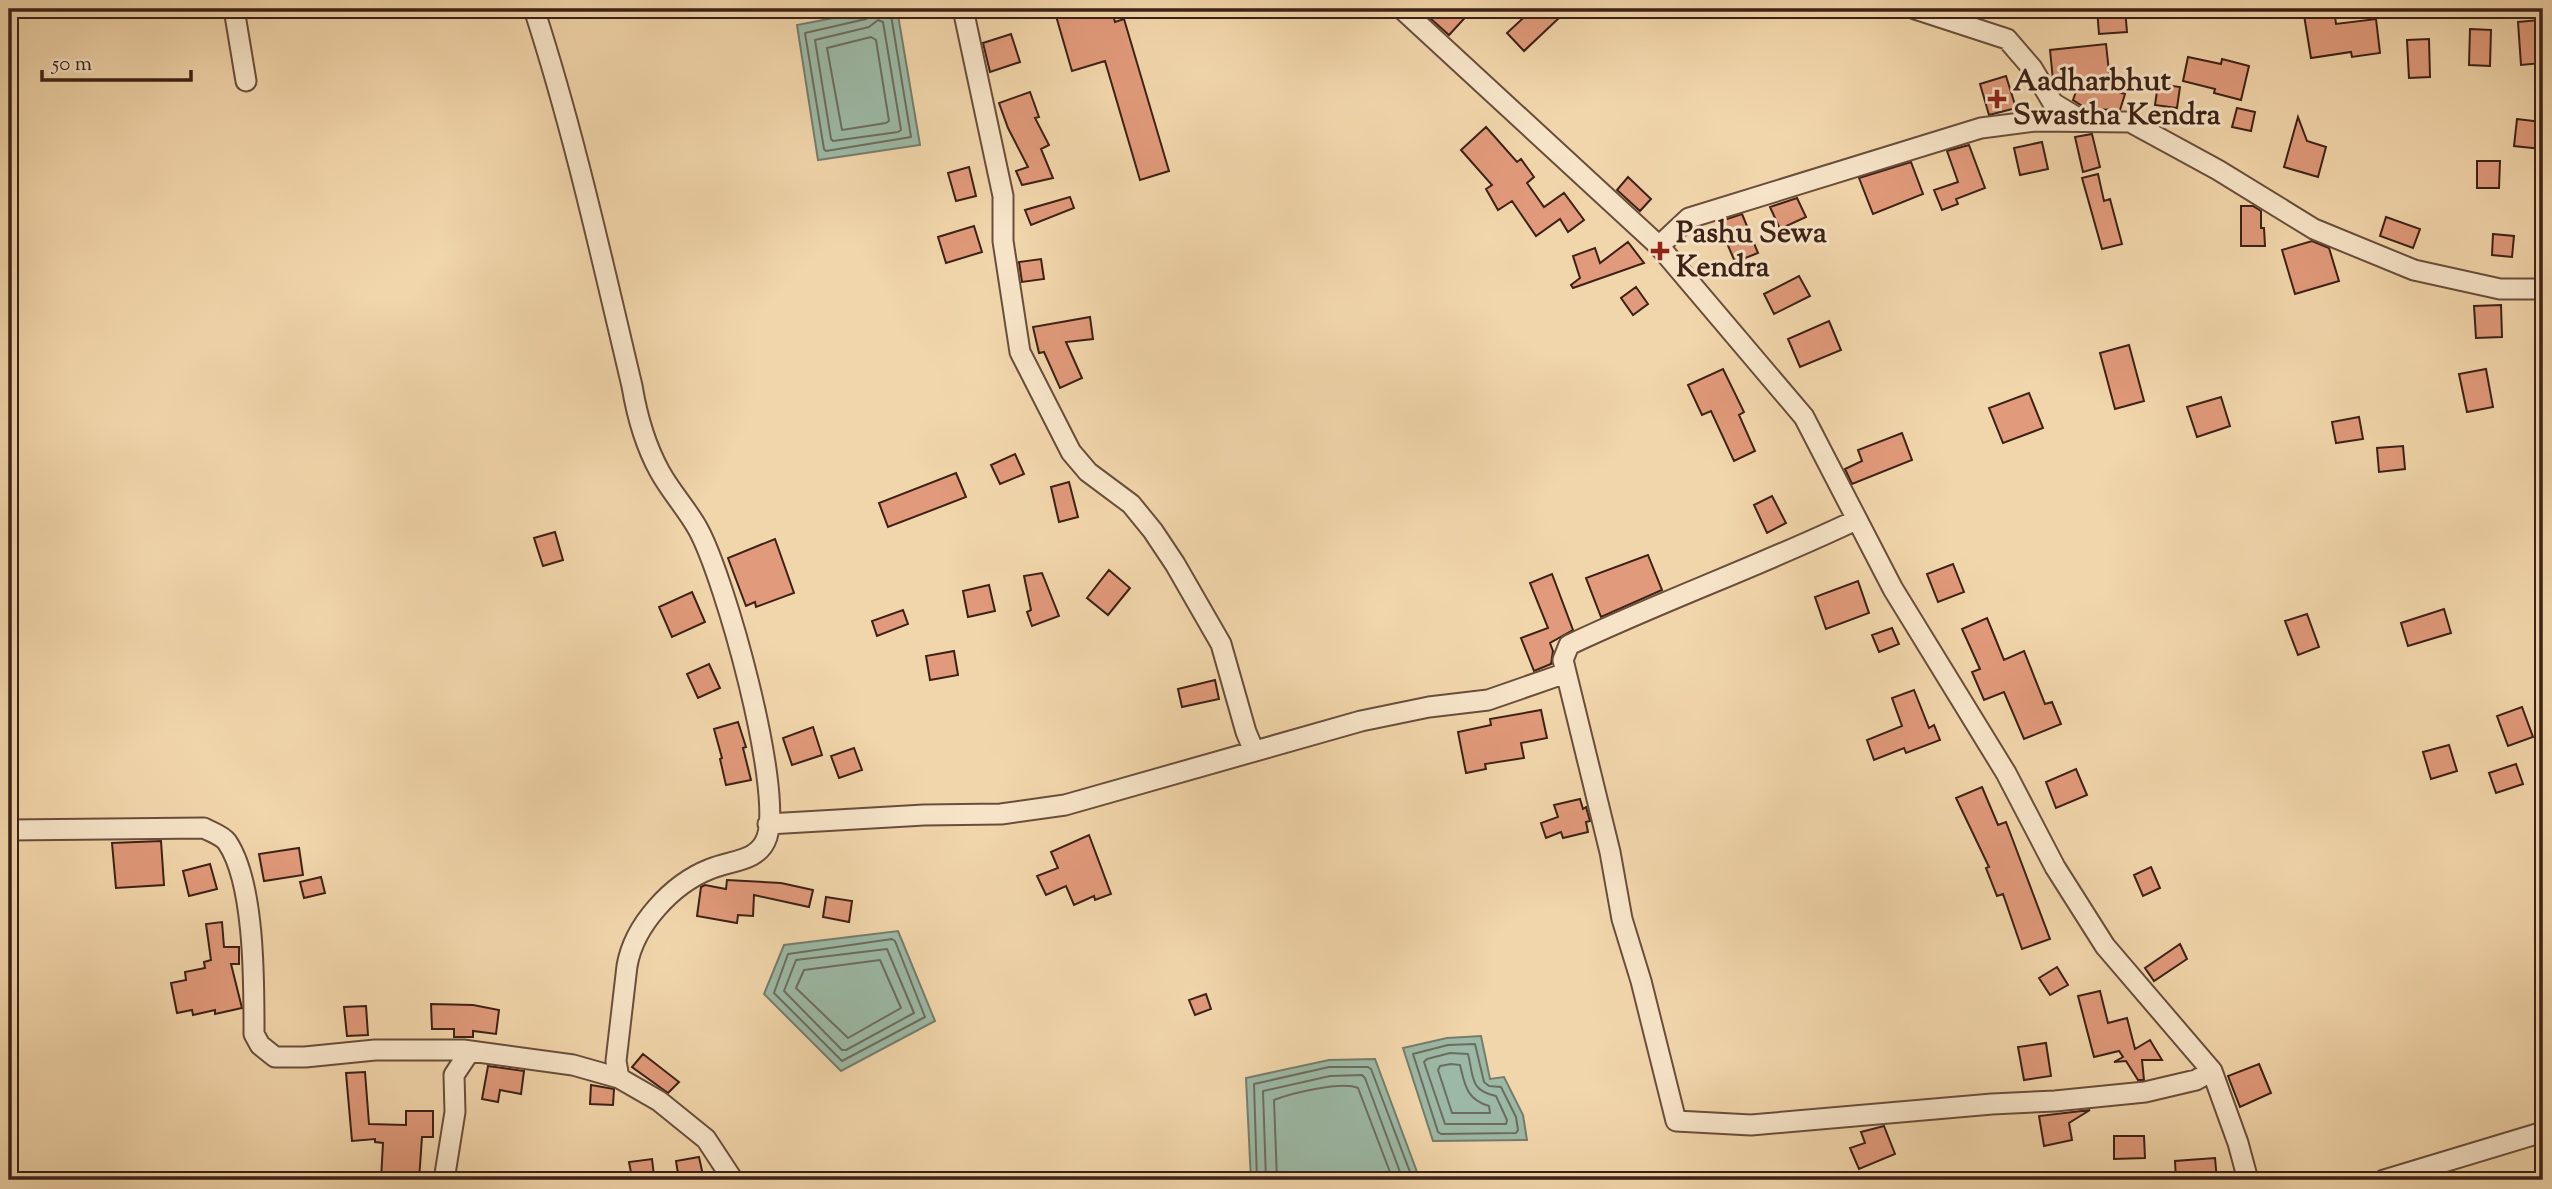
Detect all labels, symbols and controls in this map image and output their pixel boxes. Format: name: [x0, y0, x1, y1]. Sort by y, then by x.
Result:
scale bar: [42, 38, 191, 82]
text: 50 m: [51, 50, 92, 80]
place label: Aadharbhut Swastha Kendra: [2013, 61, 2221, 138]
marker: Aadharbhut Swastha Kendra: [1987, 89, 2007, 109]
place label: Pashu Sewa Kendra: [1676, 213, 1827, 290]
marker: Pashu Sewa Kendra: [1650, 241, 1670, 261]

